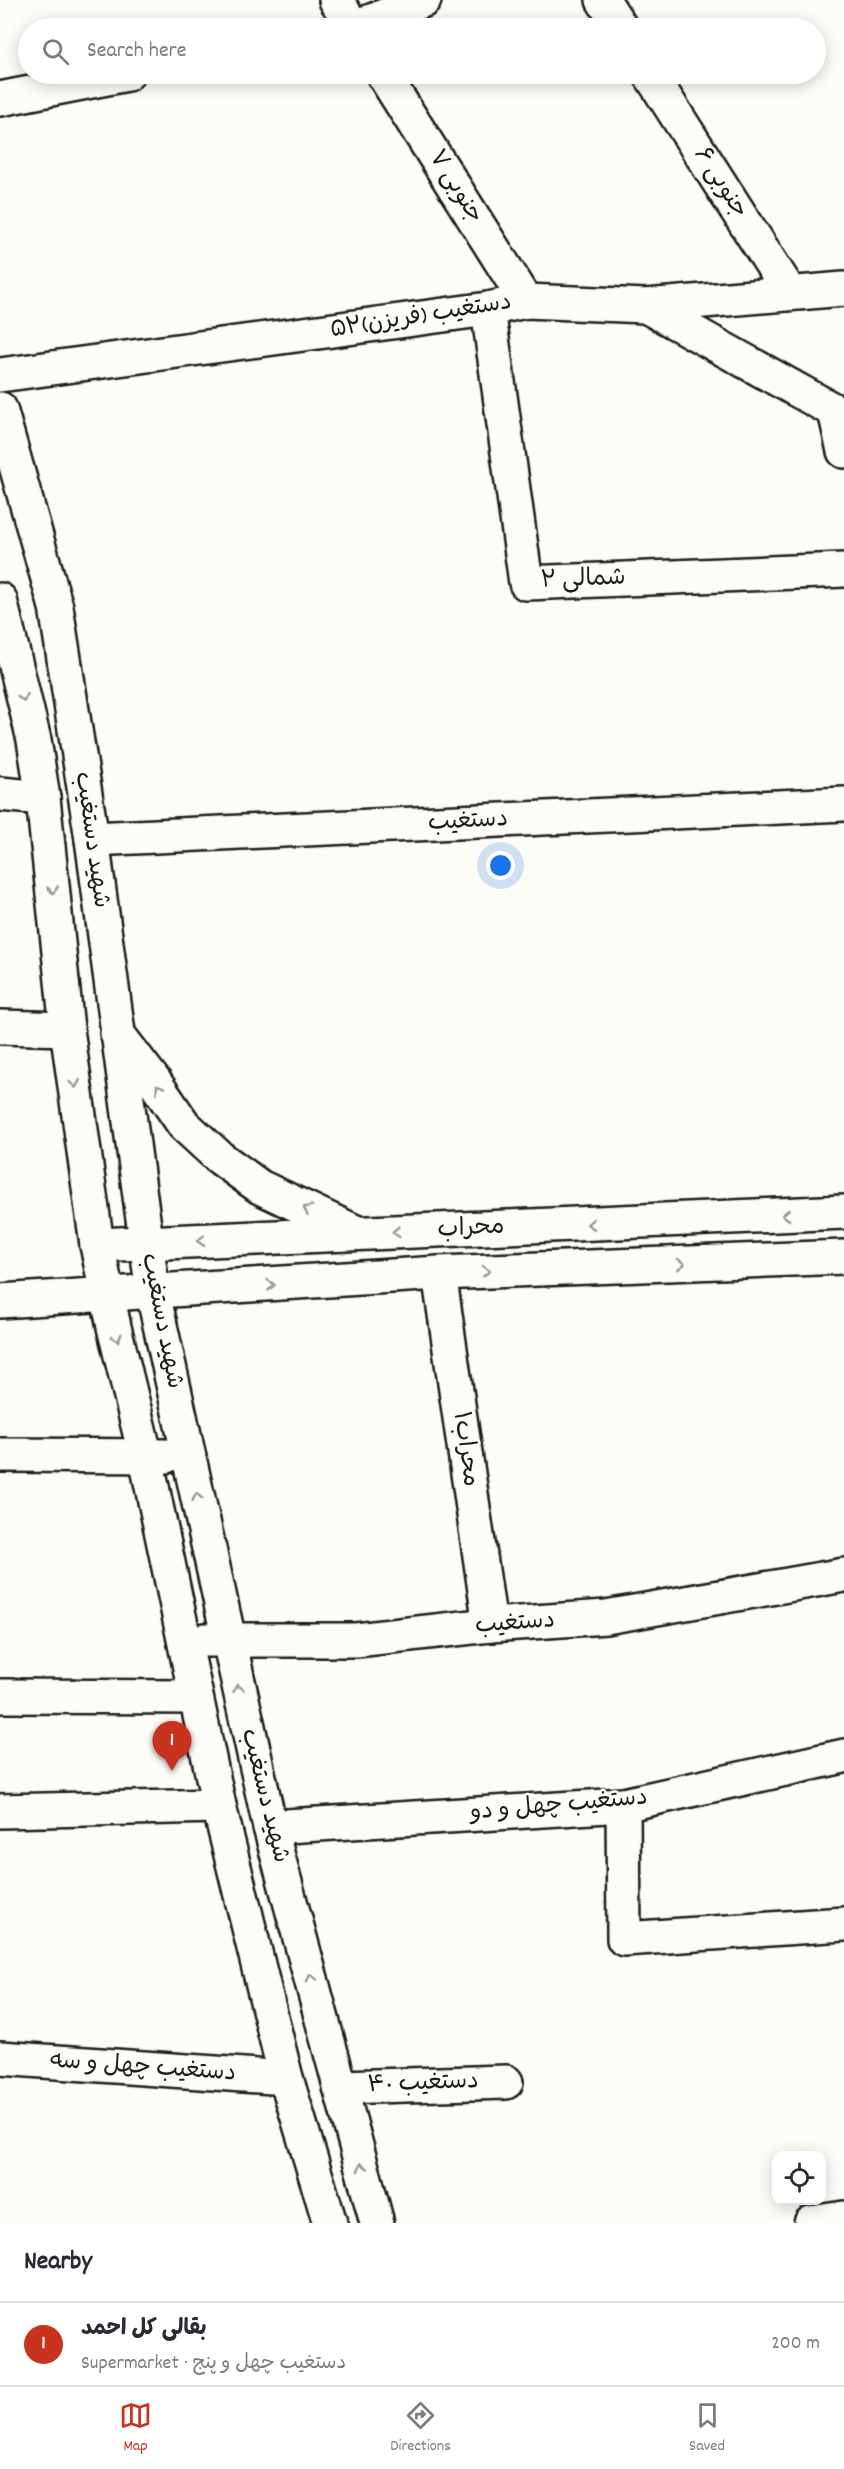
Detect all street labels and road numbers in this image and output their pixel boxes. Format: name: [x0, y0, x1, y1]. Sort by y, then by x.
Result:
street label: جنوبی ۶: [684, 141, 756, 225]
street label: جنوبی ۷: [419, 144, 491, 230]
street label: دستغیب (فریزن)۵۲: [328, 286, 514, 348]
street label: ۲ شمالی: [540, 562, 626, 598]
street label: شهید دستغیب: [65, 770, 117, 910]
street label: دستغیب: [427, 803, 509, 841]
street label: محراب: [437, 1210, 505, 1248]
street label: شهید دستغیب: [131, 1250, 191, 1392]
street label: محراب۱: [443, 1409, 487, 1489]
street label: دستغیب: [474, 1604, 556, 1644]
street label: شهید دستغیب: [231, 1725, 297, 1867]
street label: دستغیب چهل و دو: [467, 1781, 649, 1831]
street label: دستغیب چهل و سه: [49, 2045, 237, 2091]
street label: دستغیب ۴۰: [367, 2065, 479, 2103]

